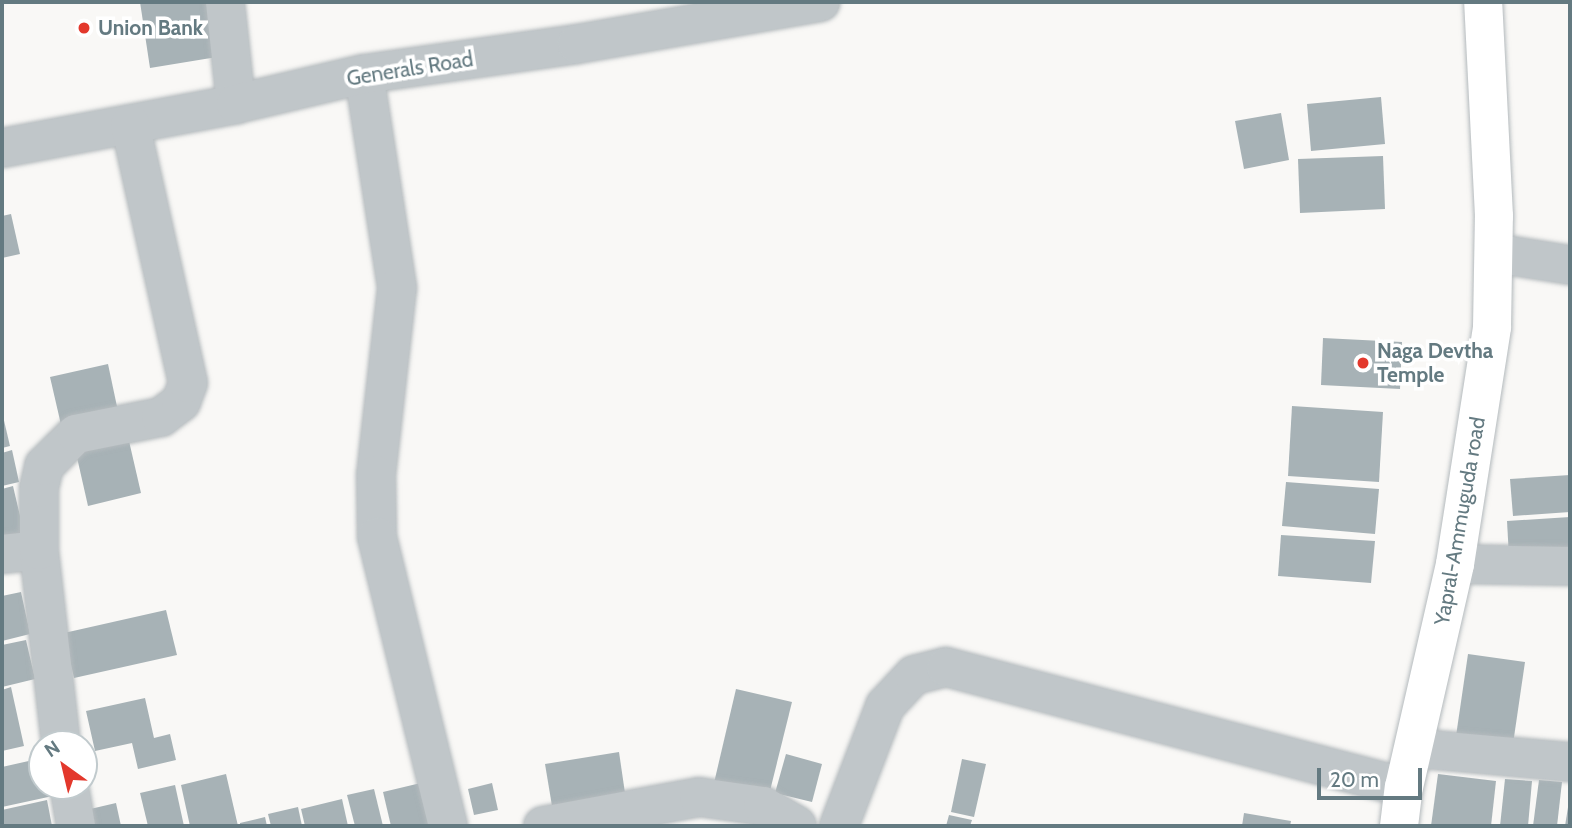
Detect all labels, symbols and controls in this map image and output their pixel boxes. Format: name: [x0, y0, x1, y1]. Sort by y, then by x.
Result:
place label: Union Bank: [98, 15, 203, 41]
marker: Union Bank: [76, 20, 92, 36]
street label: Generals Road: [345, 47, 475, 91]
place label: Naga Devtha Temple: [1377, 338, 1493, 388]
marker: Naga Devtha Temple: [1355, 355, 1371, 371]
street label: Yapral-Ammuguda road: [1429, 415, 1491, 627]
north arrow: [28, 730, 98, 800]
text: N: [40, 736, 64, 762]
scale bar: [1320, 754, 1425, 798]
text: 20 m: [1330, 767, 1379, 792]

